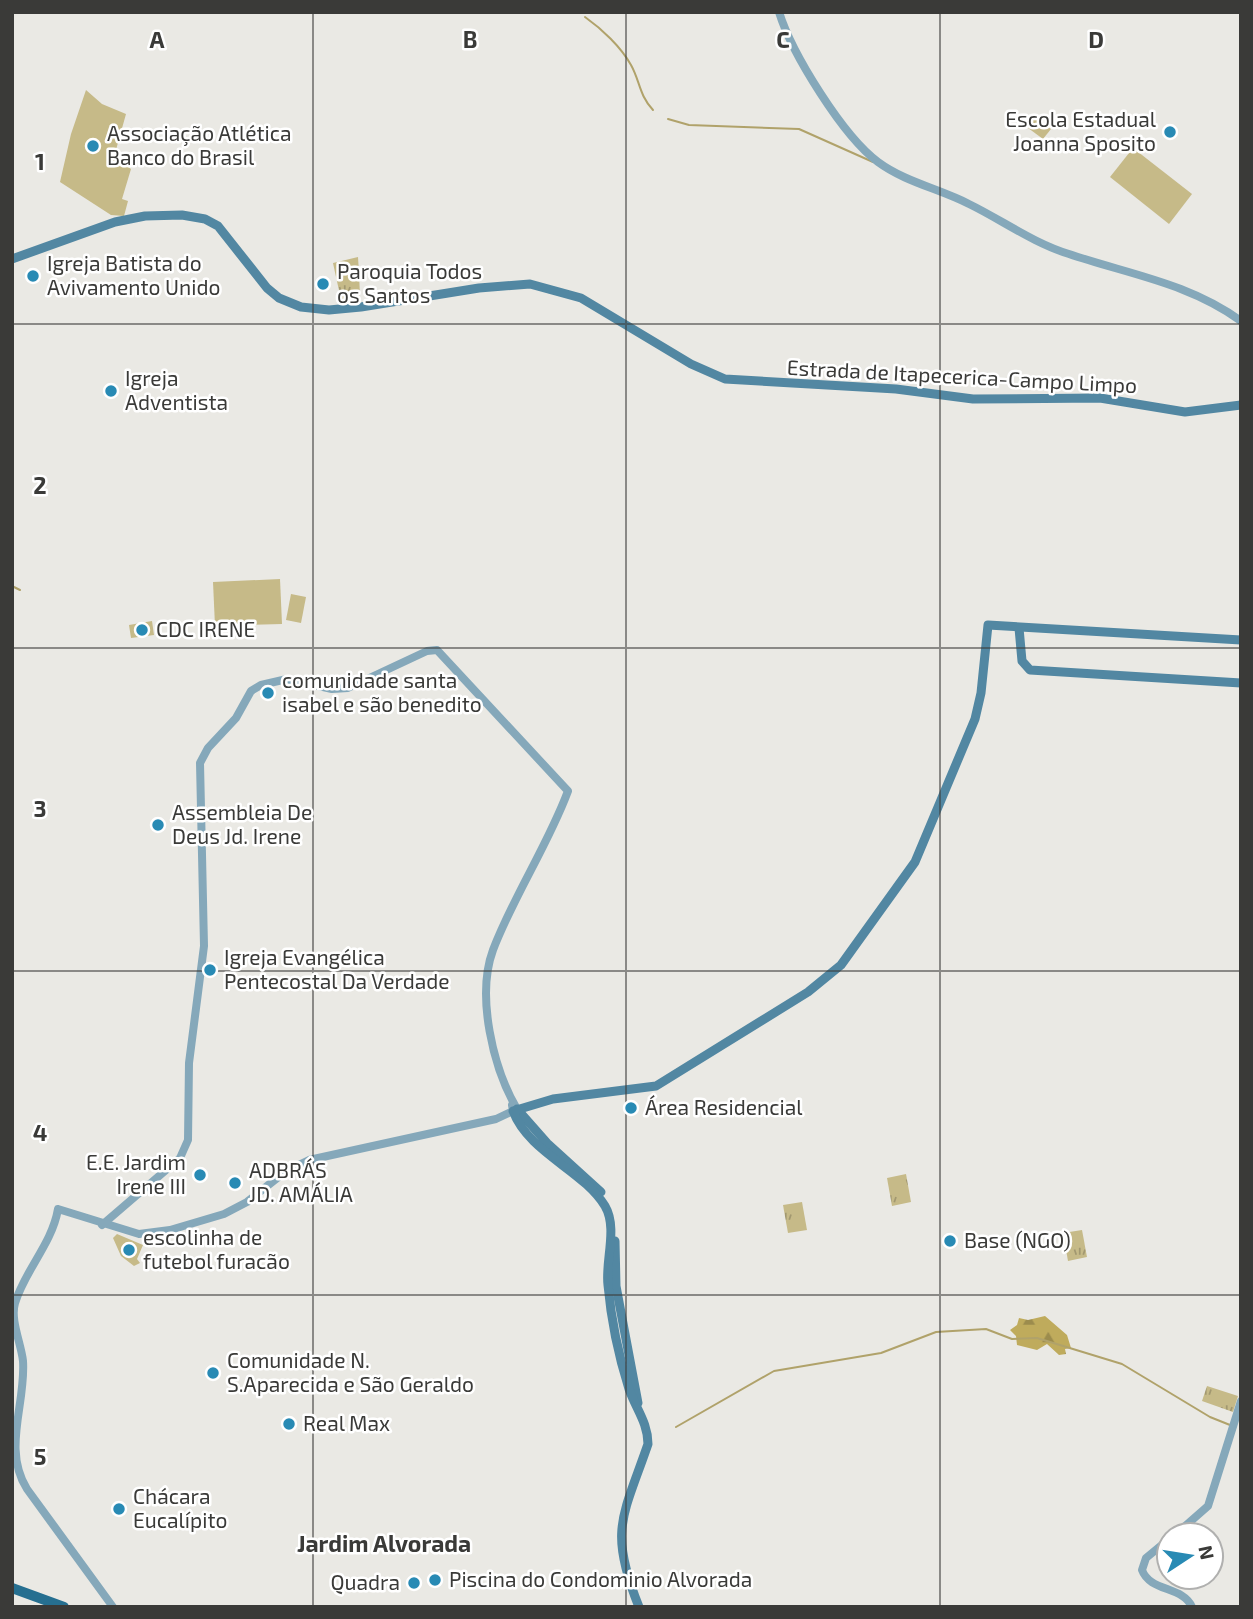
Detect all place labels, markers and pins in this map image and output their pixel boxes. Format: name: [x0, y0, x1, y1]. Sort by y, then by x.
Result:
place label: Escola Estadual Joanna Sposito: [1005, 106, 1157, 155]
place label: Associação Atlética Banco do Brasil: [107, 120, 292, 169]
marker: Escola Estadual Joanna Sposito: [1162, 124, 1178, 140]
marker: Associação Atlética Banco do Brasil: [85, 138, 101, 154]
place label: Igreja Batista do Avivamento Unido: [47, 250, 220, 299]
place label: Paroquia Todos os Santos: [337, 258, 482, 307]
marker: Igreja Batista do Avivamento Unido: [25, 268, 41, 284]
marker: Paroquia Todos os Santos: [315, 276, 331, 292]
place label: Igreja Adventista: [125, 365, 228, 414]
marker: Igreja Adventista: [103, 383, 119, 399]
place label: CDC IRENE: [156, 616, 255, 641]
marker: CDC IRENE: [134, 622, 150, 638]
place label: comunidade santa isabel e são benedito: [282, 667, 482, 716]
marker: comunidade santa isabel e são benedito: [260, 685, 276, 701]
place label: Assembleia De Deus Jd. Irene: [172, 799, 312, 848]
marker: Assembleia De Deus Jd. Irene: [150, 817, 166, 833]
place label: Igreja Evangélica Pentecostal Da Verdade: [224, 944, 450, 993]
marker: Igreja Evangélica Pentecostal Da Verdade: [202, 962, 218, 978]
place label: Área Residencial: [645, 1094, 803, 1119]
marker: Área Residencial: [623, 1100, 639, 1116]
place label: E.E. Jardim Irene III: [86, 1149, 186, 1198]
place label: ADBRÁS JD. AMÁLIA: [249, 1157, 353, 1206]
marker: E.E. Jardim Irene III: [192, 1167, 208, 1183]
marker: ADBRÁS JD. AMÁLIA: [227, 1175, 243, 1191]
place label: escolinha de futebol furacão: [143, 1224, 290, 1273]
place label: Base (NGO): [964, 1227, 1071, 1252]
marker: Base (NGO): [942, 1233, 958, 1249]
marker: escolinha de futebol furacão: [121, 1242, 137, 1258]
place label: Comunidade N. S.Aparecida e São Geraldo: [227, 1347, 474, 1396]
marker: Comunidade N. S.Aparecida e São Geraldo: [205, 1365, 221, 1381]
place label: Real Max: [303, 1410, 390, 1435]
marker: Real Max: [281, 1416, 297, 1432]
place label: Chácara Eucalípito: [133, 1483, 227, 1532]
marker: Chácara Eucalípito: [111, 1501, 127, 1517]
place label: Piscina do Condominio Alvorada: [449, 1566, 752, 1591]
place label: Quadra: [330, 1569, 400, 1595]
marker: Piscina do Condominio Alvorada: [427, 1572, 443, 1588]
marker: Quadra: [406, 1575, 422, 1591]

